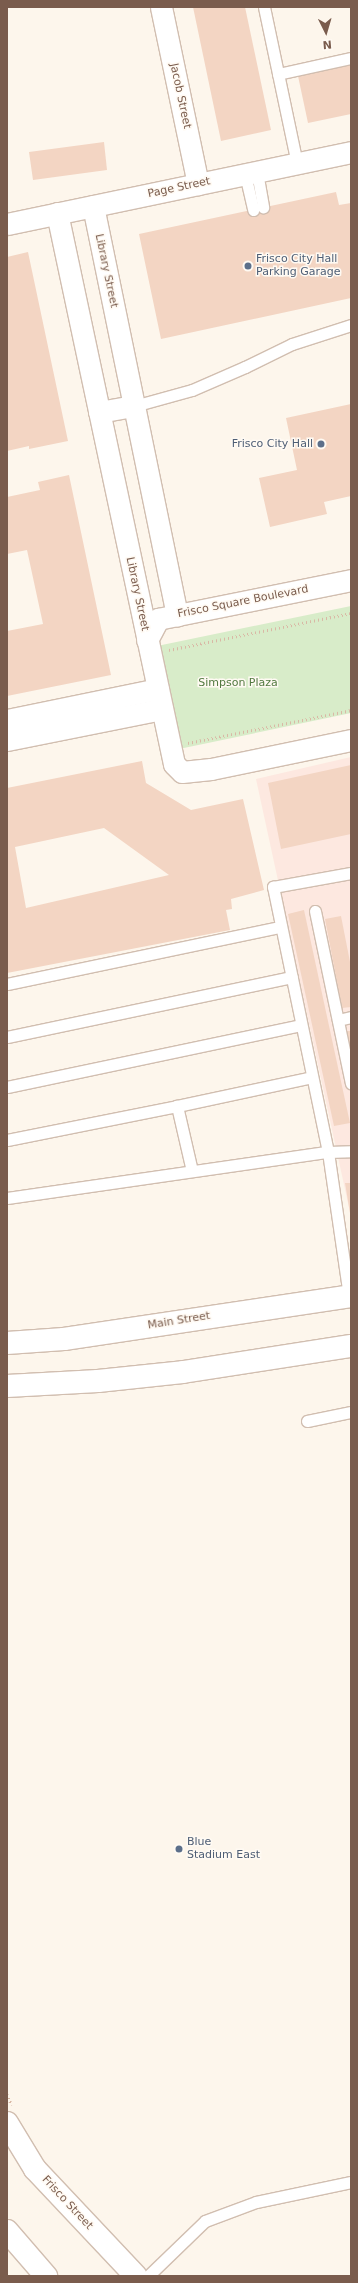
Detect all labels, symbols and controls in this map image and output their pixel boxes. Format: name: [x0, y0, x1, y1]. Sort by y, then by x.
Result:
north arrow: [306, 12, 346, 52]
text: N: [322, 38, 332, 51]
street label: Jacob Street: [167, 62, 193, 130]
street label: Page Street: [147, 175, 211, 201]
street label: Library Street: [92, 233, 120, 309]
place label: Frisco City Hall Parking Garage: [256, 253, 341, 279]
marker: Frisco City Hall Parking Garage: [243, 261, 253, 271]
place label: Frisco City Hall: [232, 437, 313, 451]
marker: Frisco City Hall: [316, 439, 326, 449]
street label: Library Street: [123, 556, 151, 632]
street label: Frisco Square Boulevard: [176, 583, 310, 621]
park label: Simpson Plaza: [198, 676, 278, 690]
street label: Main Street: [147, 1310, 211, 1332]
place label: Blue Stadium East: [187, 1836, 260, 1862]
marker: Blue Stadium East: [174, 1844, 184, 1854]
street label: Frisco Street: [39, 2173, 95, 2233]

